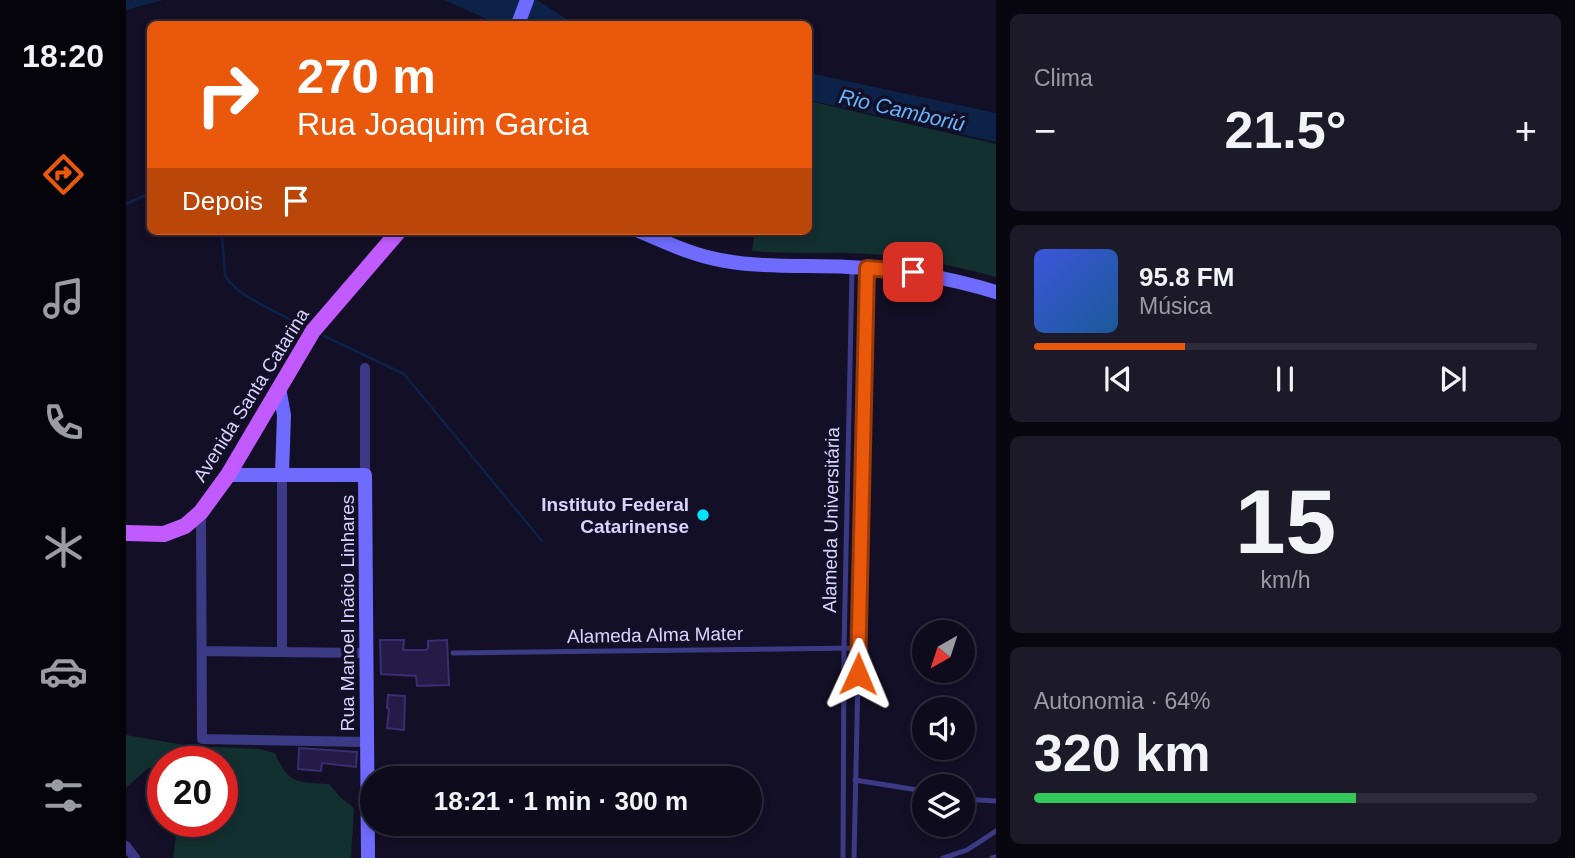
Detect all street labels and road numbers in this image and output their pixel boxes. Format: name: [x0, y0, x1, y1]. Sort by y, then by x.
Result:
street label: Avenida Santa Catarina: [189, 304, 313, 486]
street label: Alameda Universitária: [819, 426, 843, 613]
street label: Rua Manoel Inácio Linhares: [337, 495, 358, 731]
street label: Alameda Alma Mater: [567, 623, 744, 647]

